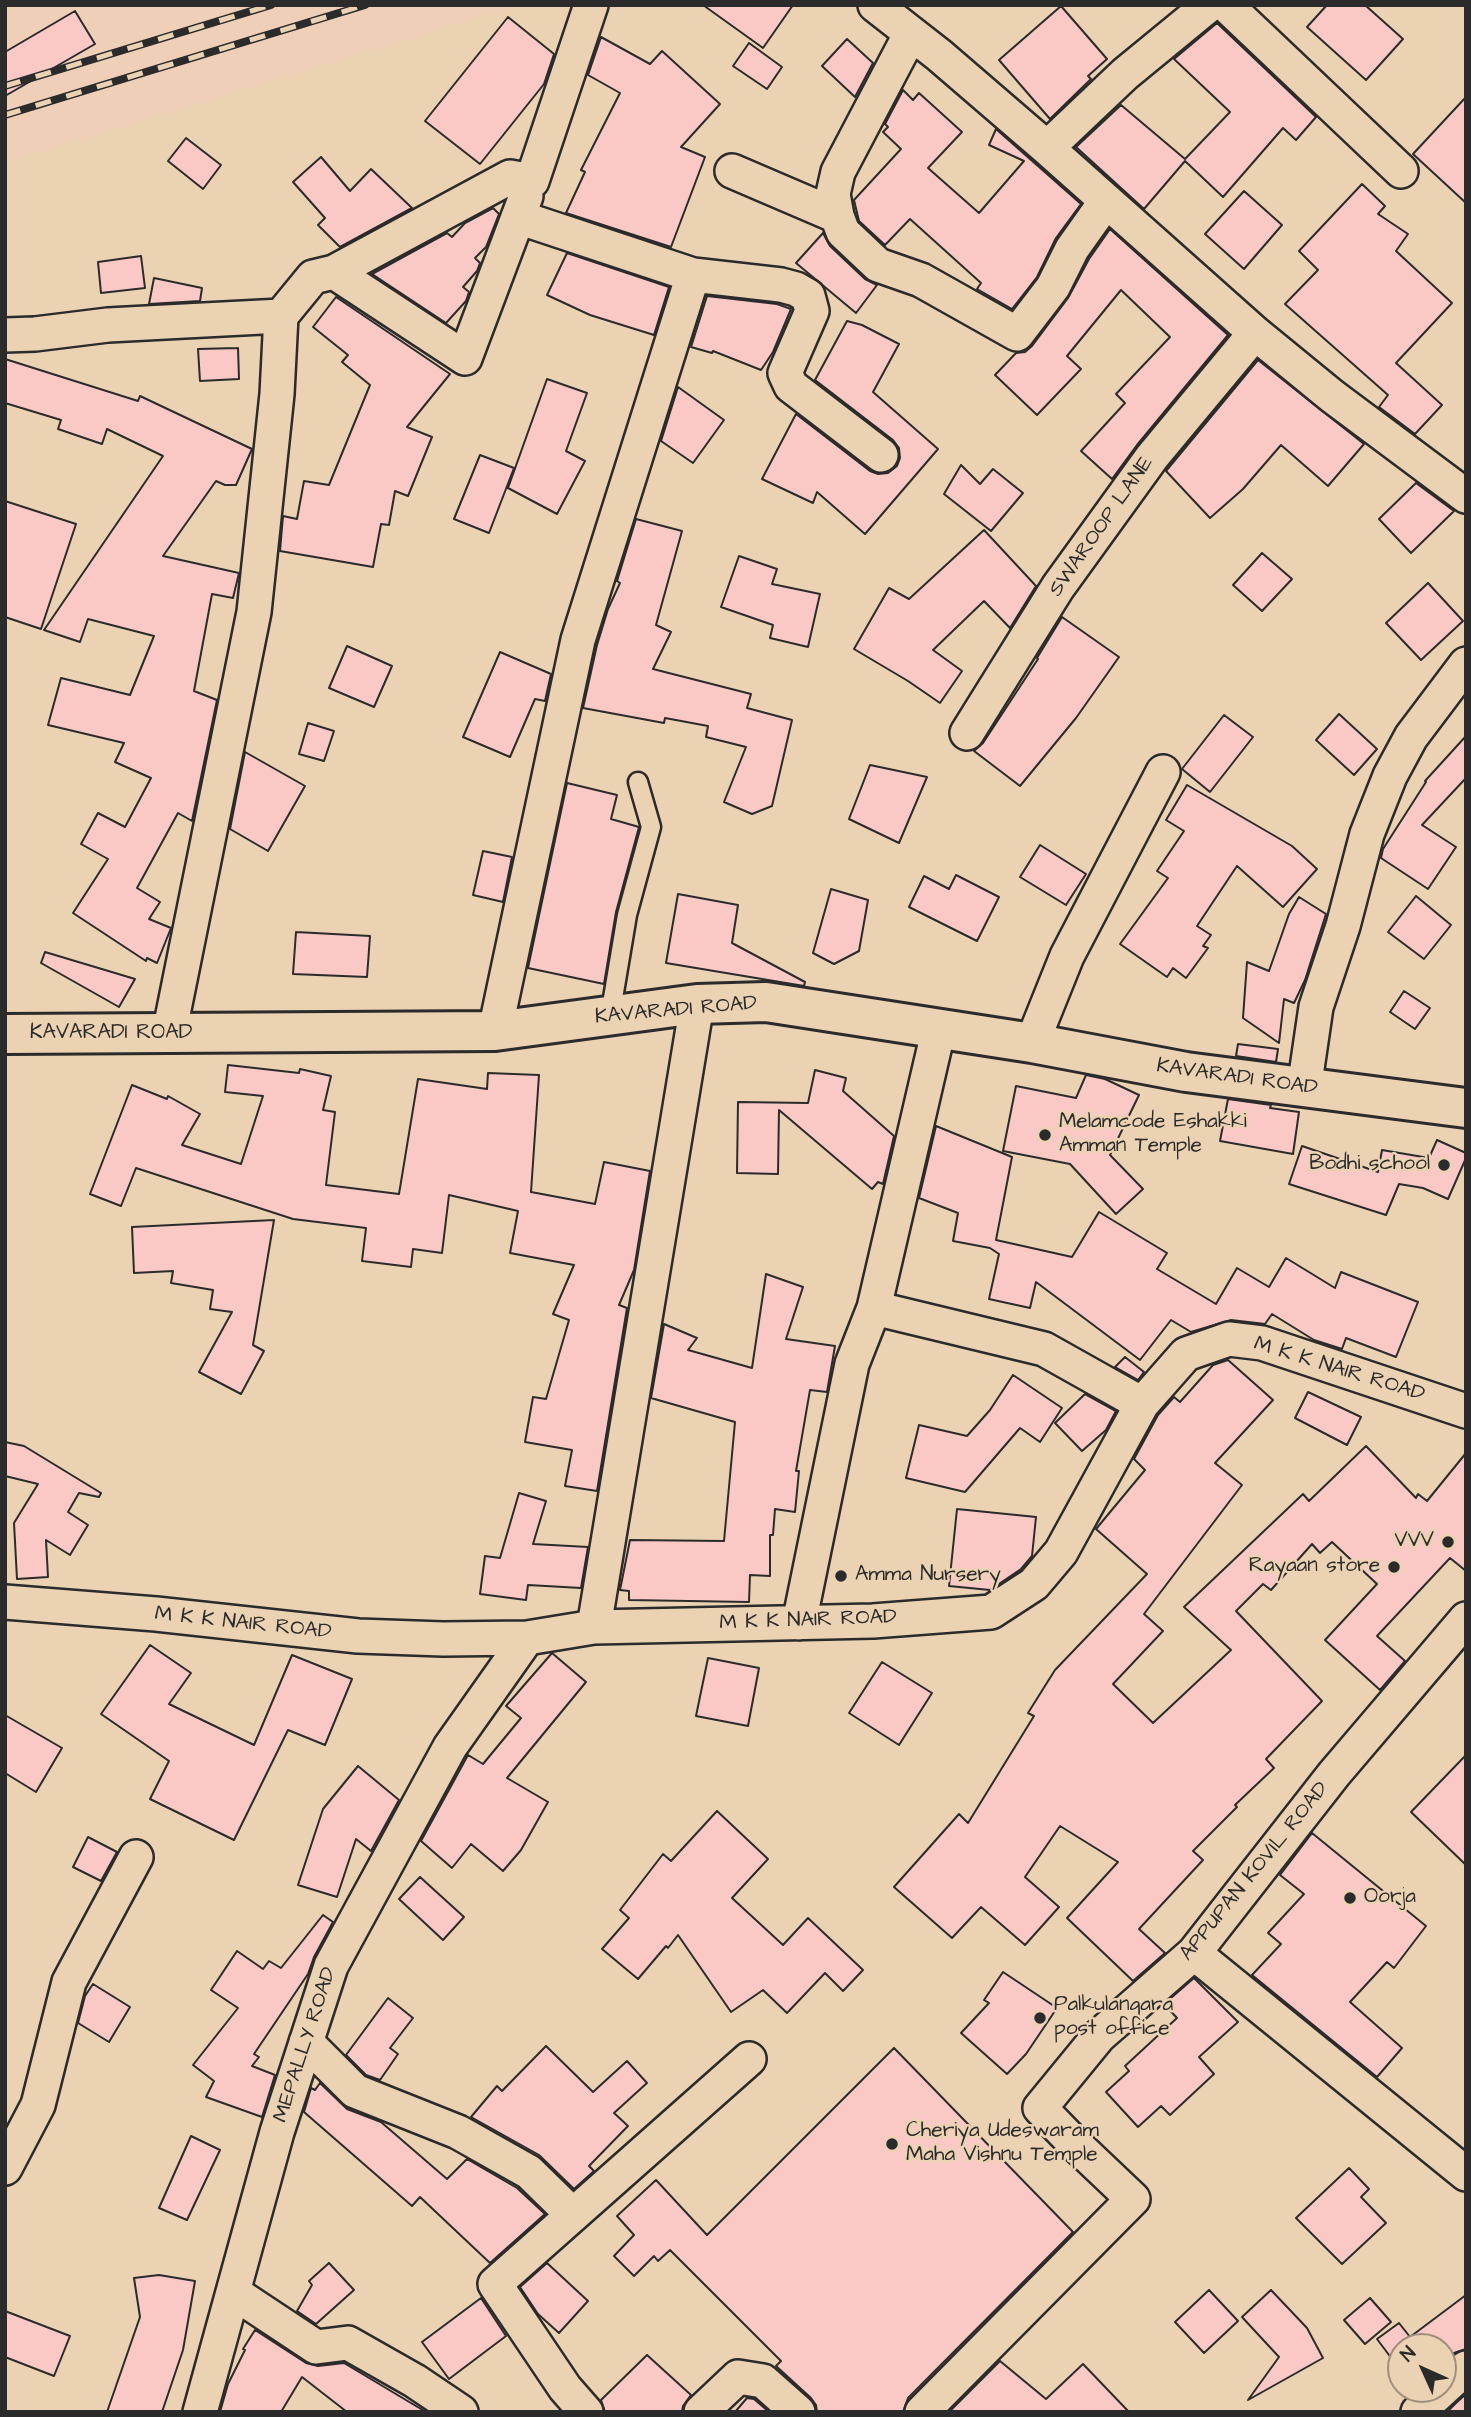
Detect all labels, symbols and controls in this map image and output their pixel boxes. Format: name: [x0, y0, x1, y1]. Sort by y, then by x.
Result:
street label: SWAROOP LANE: [1044, 452, 1160, 602]
street label: KAVARADI ROAD: [594, 991, 758, 1031]
street label: KAVARADI ROAD: [30, 1021, 192, 1047]
street label: KAVARADI ROAD: [1155, 1054, 1319, 1102]
place label: Melamcode Eshakki Amman Temple: [1059, 1110, 1247, 1160]
marker: Melamcode Eshakki Amman Temple: [1037, 1127, 1053, 1143]
place label: Bodhi school: [1309, 1152, 1430, 1178]
marker: Bodhi school: [1436, 1157, 1452, 1173]
street label: M K K NAIR ROAD: [1251, 1332, 1427, 1408]
place label: VVV: [1395, 1529, 1434, 1555]
marker: VVV: [1440, 1534, 1456, 1550]
place label: Rayaan store: [1249, 1554, 1380, 1580]
marker: Rayaan store: [1386, 1559, 1402, 1575]
place label: Amma Nursery: [855, 1563, 1001, 1589]
marker: Amma Nursery: [833, 1568, 849, 1584]
street label: M K K NAIR ROAD: [154, 1602, 332, 1646]
street label: M K K NAIR ROAD: [719, 1605, 897, 1637]
street label: APPUPAN KOVIL ROAD: [1175, 1778, 1335, 1966]
place label: Oorja: [1364, 1885, 1416, 1911]
marker: Oorja: [1342, 1890, 1358, 1906]
street label: MEPALLY ROAD: [269, 1964, 343, 2126]
place label: Palkulangara post office: [1054, 1993, 1173, 2043]
marker: Palkulangara post office: [1032, 2010, 1048, 2026]
place label: Cheriya Udeswaram Maha Vishnu Temple: [906, 2119, 1099, 2169]
marker: Cheriya Udeswaram Maha Vishnu Temple: [884, 2136, 900, 2152]
north arrow: [1387, 2333, 1457, 2403]
text: N: [1394, 2340, 1422, 2368]

